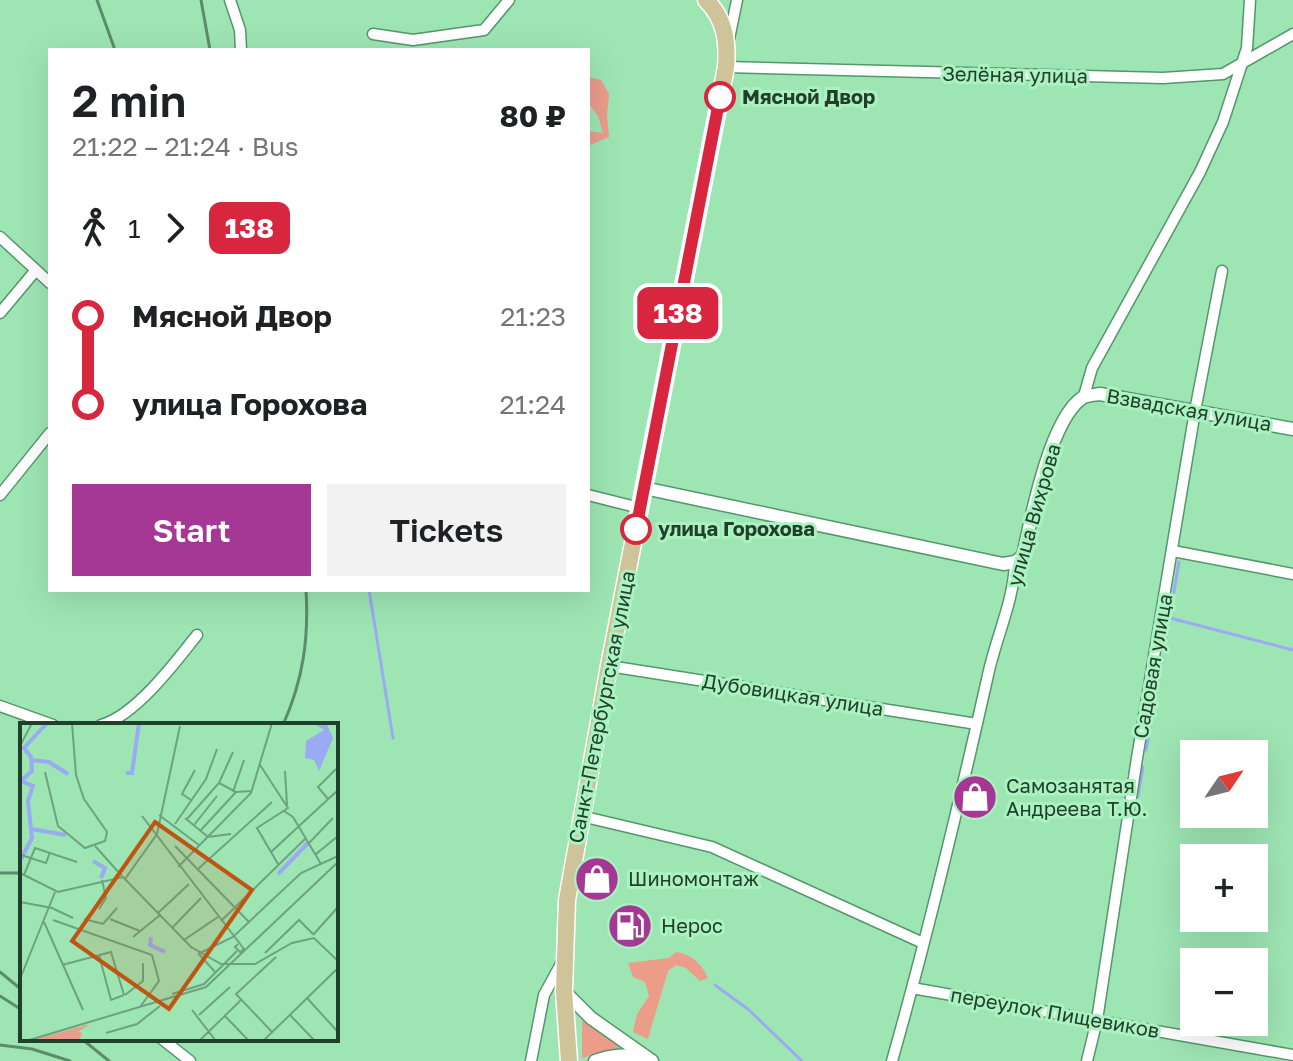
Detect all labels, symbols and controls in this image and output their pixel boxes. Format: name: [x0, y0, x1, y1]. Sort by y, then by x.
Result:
street label: Зелёная улица: [942, 61, 1088, 87]
text: 2 min: [72, 74, 186, 127]
marker: Мясной Двор: [705, 82, 735, 112]
place label: Мясной Двор: [742, 84, 875, 108]
text: 80 ₽: [500, 98, 566, 134]
text: 21:22 – 21:24 · Bus: [72, 131, 299, 162]
icon: walk: [72, 206, 116, 250]
icon: forward: [153, 206, 197, 250]
text: 138: [225, 211, 274, 244]
text: 1: [128, 213, 141, 244]
line badge: 138: [632, 287, 724, 339]
text: 138: [653, 296, 703, 329]
text: Мясной Двор: [132, 298, 332, 334]
text: 21:23: [500, 301, 566, 332]
street label: Взвадская улица: [1105, 383, 1274, 435]
text: улица Горохова: [132, 386, 367, 422]
text: 21:24: [500, 389, 566, 420]
street label: улица Вихрова: [1001, 441, 1065, 589]
button: Start: [72, 484, 311, 576]
button: Tickets: [327, 484, 566, 576]
marker: улица Горохова: [621, 514, 651, 544]
place label: улица Горохова: [658, 516, 815, 540]
street label: Санкт-Петербургская улица: [563, 569, 639, 845]
street label: Садовая улица: [1127, 592, 1177, 740]
street label: Дубовицкая улица: [701, 668, 885, 720]
inset map: [20, 723, 338, 1041]
north arrow: [1180, 740, 1268, 828]
map controls: [1180, 740, 1268, 1036]
shop icon: Самозанятая Андреева Т.Ю.: [951, 773, 999, 821]
place label: Самозанятая Андреева Т.Ю.: [1006, 773, 1147, 820]
button: +: [1180, 844, 1268, 932]
shop icon: Шиномонтаж: [573, 855, 621, 903]
place label: Шиномонтаж: [628, 866, 759, 890]
fuel station icon: Нерос: [606, 902, 654, 950]
place label: Нерос: [661, 913, 723, 937]
button: −: [1180, 948, 1268, 1036]
street label: переулок Пищевиков: [949, 982, 1161, 1042]

